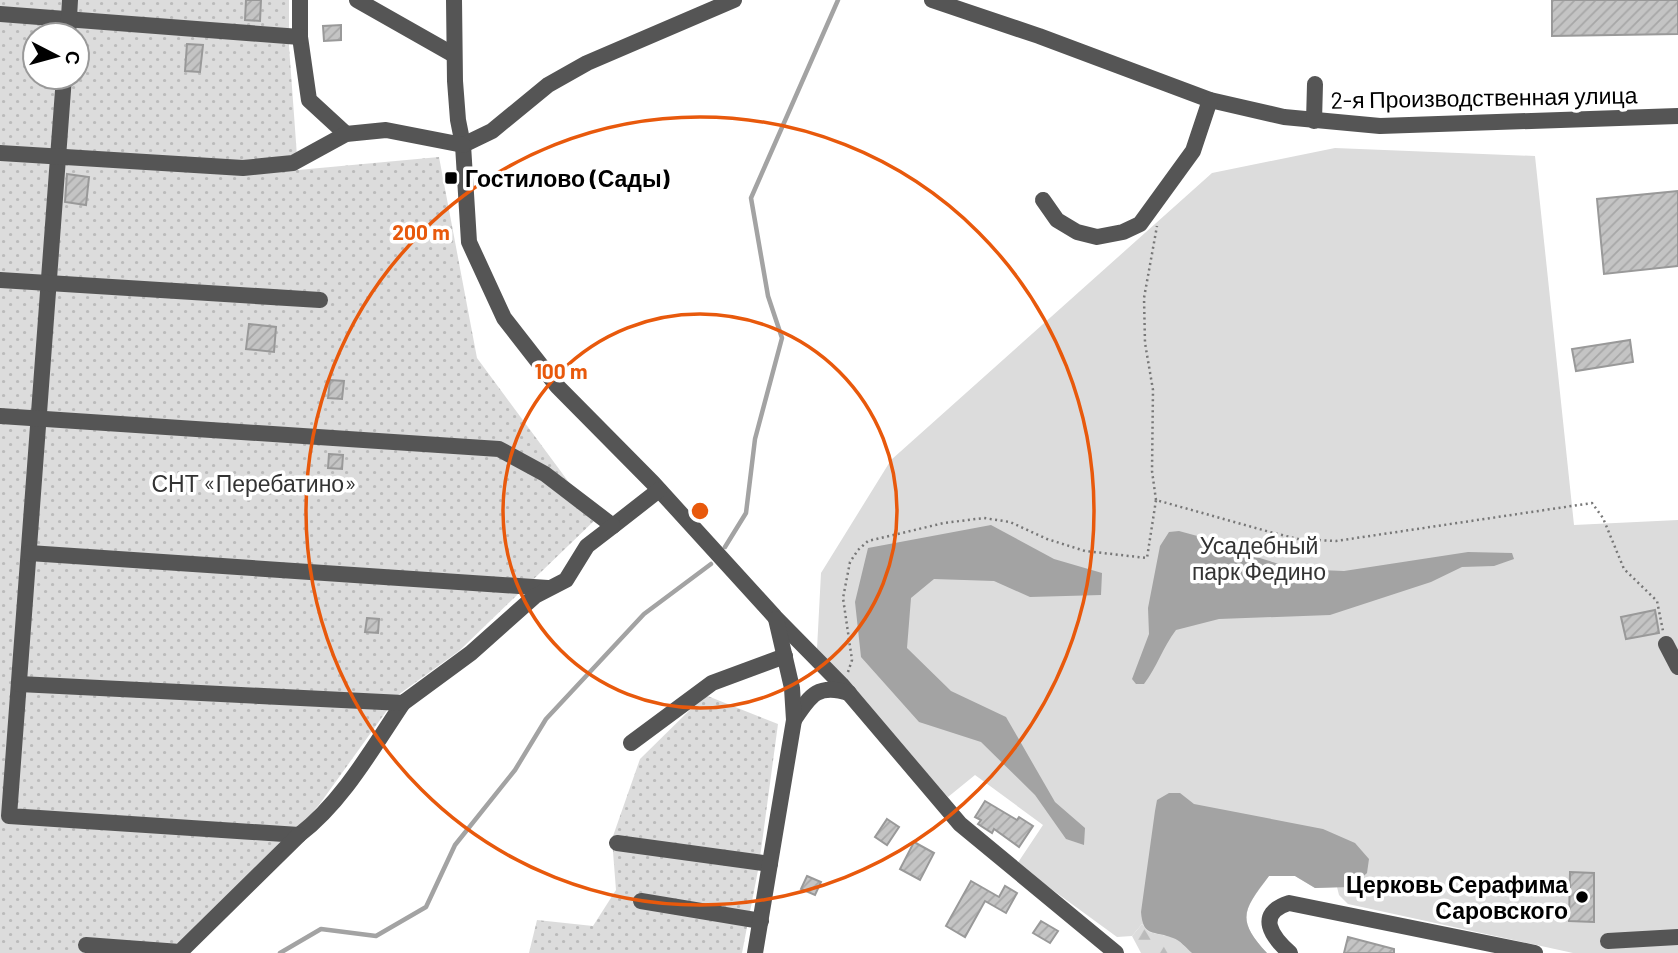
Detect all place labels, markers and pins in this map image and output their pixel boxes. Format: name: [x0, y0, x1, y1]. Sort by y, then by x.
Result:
place label: Гостилово (Сады): [465, 164, 670, 192]
marker: Гостилово (Сады): [443, 170, 459, 186]
centre of rings: [688, 499, 712, 523]
place label: Церковь Серафима Саровского: [1346, 870, 1568, 924]
marker: Церковь Серафима Саровского: [1574, 889, 1590, 905]

